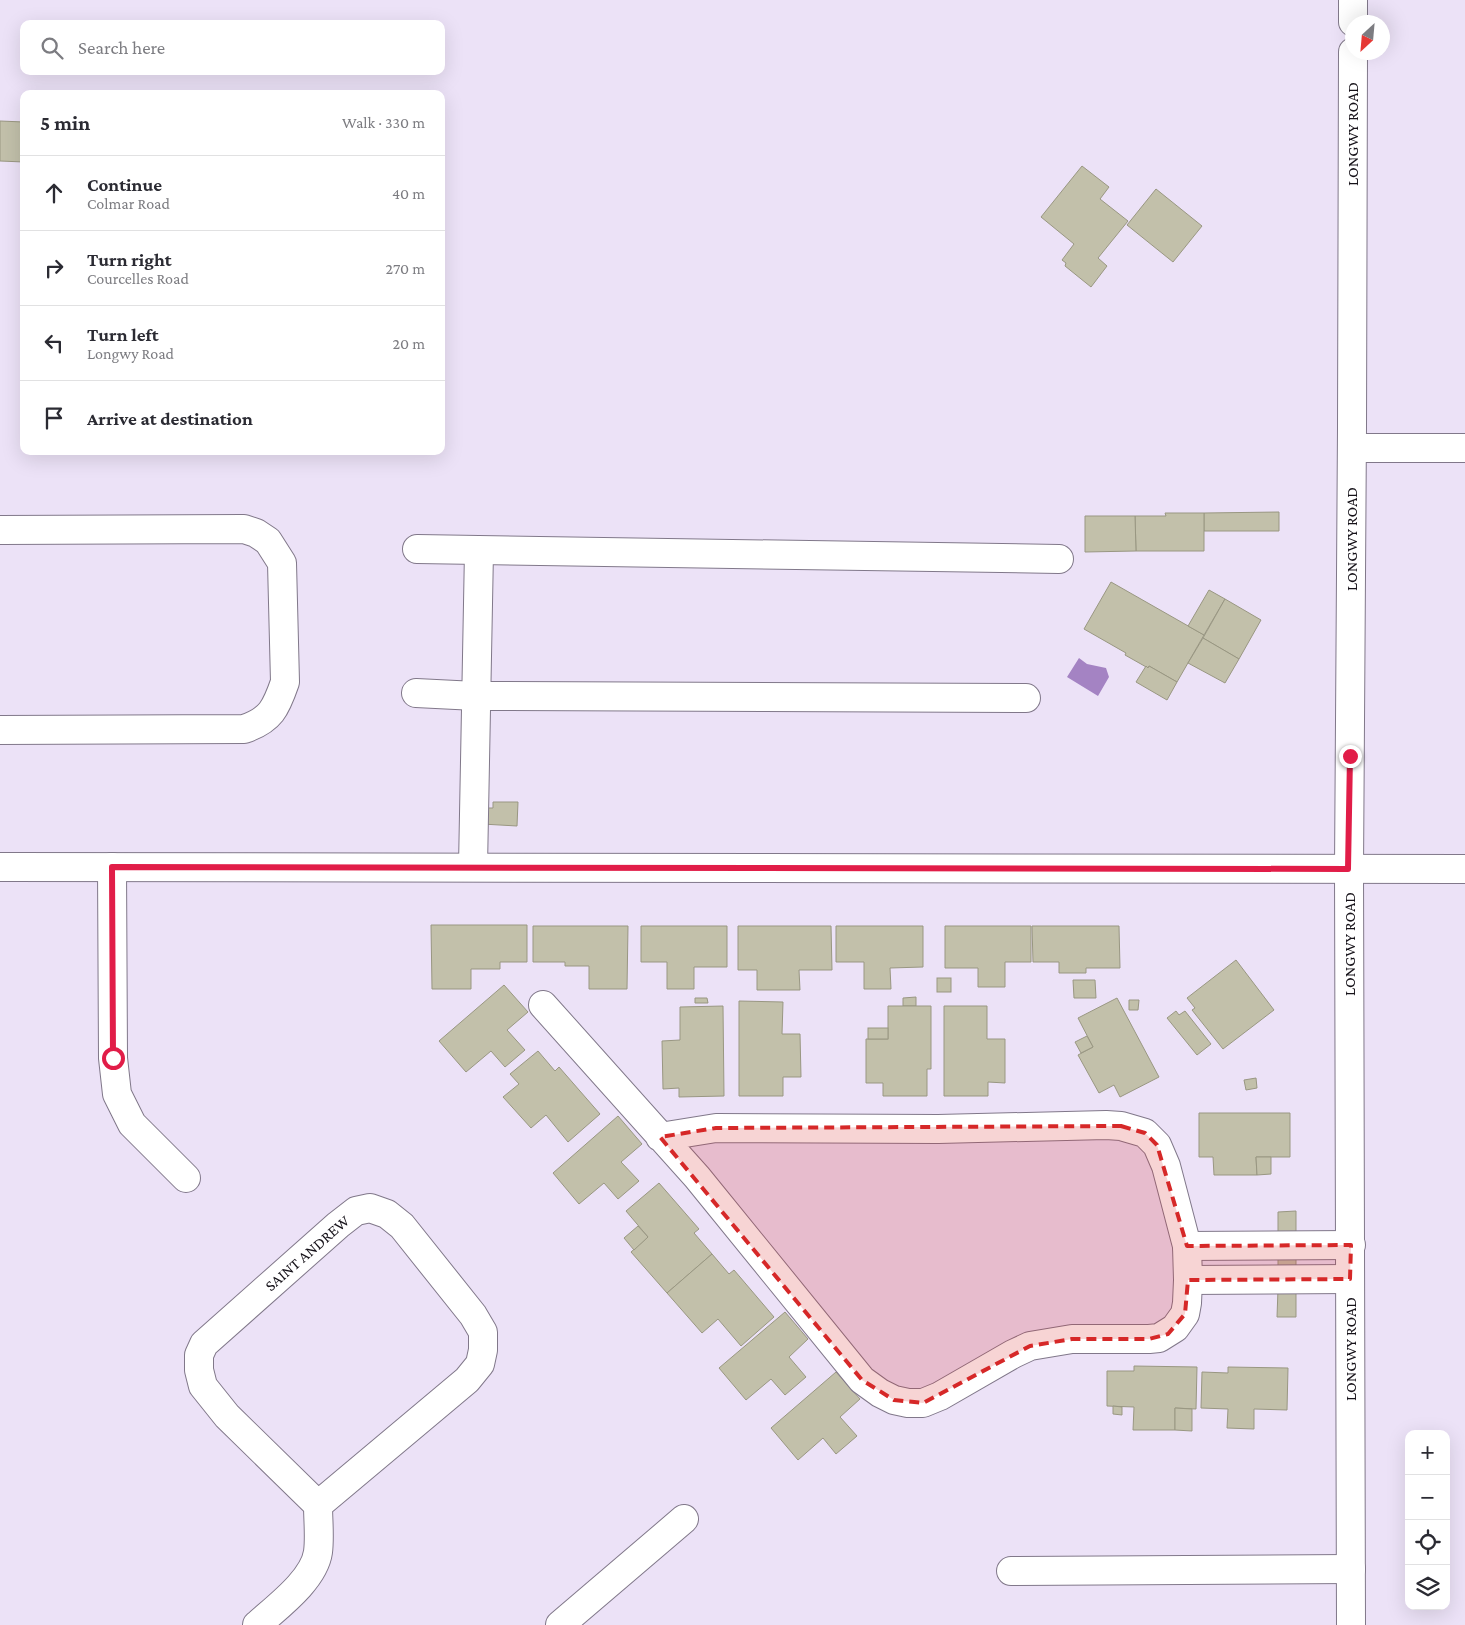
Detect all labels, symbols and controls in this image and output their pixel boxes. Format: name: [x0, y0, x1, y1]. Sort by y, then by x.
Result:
north arrow: [1345, 15, 1390, 60]
search box: [20, 20, 445, 75]
icon: search: [38, 34, 66, 62]
text: Search here: [78, 37, 165, 58]
street label: LONGWY ROAD: [1344, 82, 1361, 186]
text: 5 min: [40, 111, 90, 135]
text: Walk · 330 m: [342, 114, 425, 131]
text: Continue: [87, 174, 162, 195]
icon: ahead: [40, 179, 68, 207]
text: 40 m: [392, 185, 425, 202]
text: Colmar Road: [87, 195, 170, 212]
text: Turn right: [87, 249, 172, 270]
icon: right: [40, 254, 68, 282]
text: 270 m: [386, 260, 425, 277]
text: Courcelles Road: [87, 270, 189, 287]
text: Turn left: [87, 324, 159, 345]
icon: left: [40, 329, 68, 357]
text: 20 m: [392, 335, 425, 352]
text: Longwy Road: [87, 345, 174, 362]
icon: arrive: [40, 404, 68, 432]
text: Arrive at destination: [87, 408, 253, 429]
street label: LONGWY ROAD: [1343, 487, 1360, 591]
route end: [1339, 745, 1362, 768]
street label: LONGWY ROAD: [1341, 892, 1358, 996]
route start: [102, 1047, 125, 1070]
street label: SAINT ANDREW: [261, 1212, 353, 1294]
street label: LONGWY ROAD: [1342, 1297, 1359, 1401]
map controls: [1405, 1430, 1450, 1610]
button: +: [1405, 1430, 1450, 1475]
button: −: [1405, 1475, 1450, 1520]
button: locate: [1405, 1520, 1450, 1565]
button: layers: [1405, 1565, 1450, 1610]

